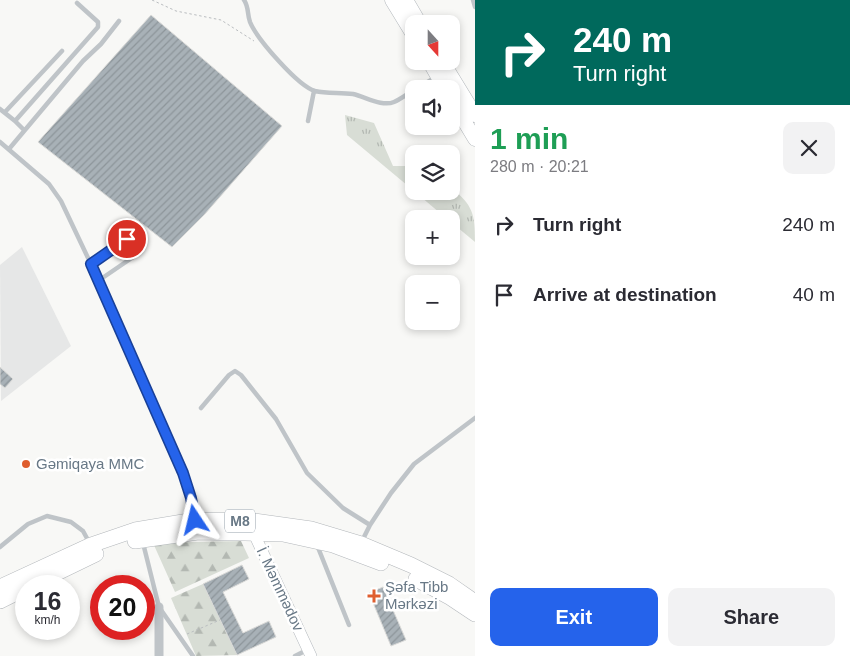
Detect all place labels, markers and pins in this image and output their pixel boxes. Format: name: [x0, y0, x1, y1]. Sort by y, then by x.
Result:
pin: [106, 218, 148, 260]
place label: Gəmiqaya MMC: [36, 455, 145, 472]
marker: Gəmiqaya MMC: [20, 458, 32, 470]
place label: Şəfa Tibb Mərkəzi: [385, 578, 448, 612]
marker: Şəfa Tibb Mərkəzi: [367, 589, 381, 603]

